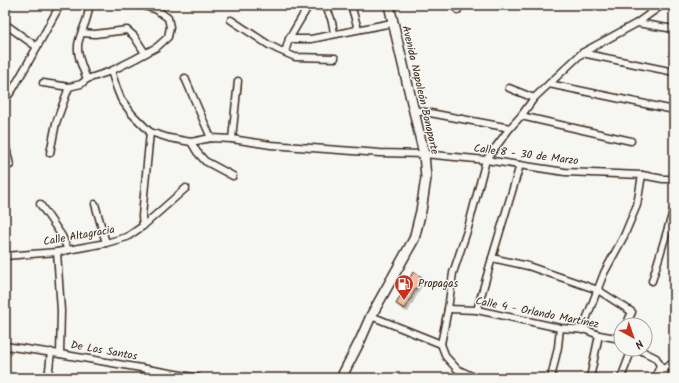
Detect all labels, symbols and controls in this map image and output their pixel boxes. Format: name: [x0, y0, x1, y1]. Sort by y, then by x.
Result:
street label: Avenida Napoleón Bonaparte: [396, 24, 444, 156]
street label: Calle 8 - 30 de Marzo: [473, 140, 579, 170]
street label: Calle Altagracia: [42, 221, 116, 251]
fuel station icon: Propagas: [393, 273, 415, 301]
place label: Propagas: [418, 275, 458, 293]
street label: Calle 4 - Orlando Martínez: [474, 292, 600, 334]
north arrow: [613, 317, 653, 357]
text: N: [630, 335, 647, 353]
street label: De Los Santos: [69, 336, 139, 366]

